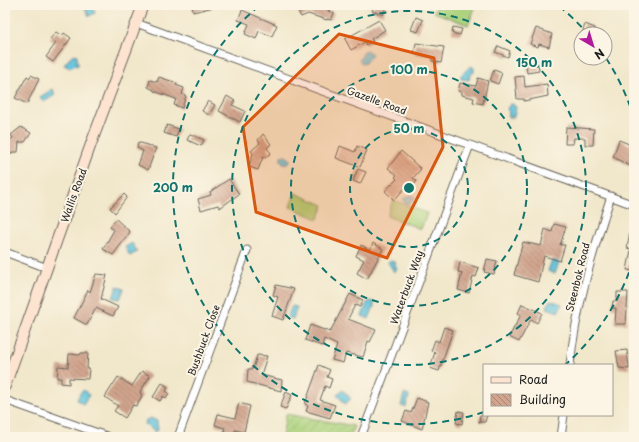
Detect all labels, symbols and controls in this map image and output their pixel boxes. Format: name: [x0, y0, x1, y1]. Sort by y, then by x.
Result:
north arrow: [573, 26, 613, 66]
text: N: [591, 45, 608, 64]
text: 150 m: [516, 53, 552, 71]
text: 100 m: [390, 60, 428, 78]
street label: Gazelle Road: [345, 82, 409, 118]
text: 50 m: [393, 119, 425, 137]
street label: Wallis Road: [56, 166, 90, 224]
text: 200 m: [153, 178, 193, 196]
centre of rings: [402, 181, 416, 195]
street label: Steenbok Road: [561, 241, 593, 313]
street label: Waterbuck Way: [386, 248, 426, 326]
street label: Bushbuck Close: [183, 303, 223, 377]
legend: [483, 364, 613, 416]
text: Road: [519, 370, 548, 388]
text: Building: [519, 390, 566, 408]

